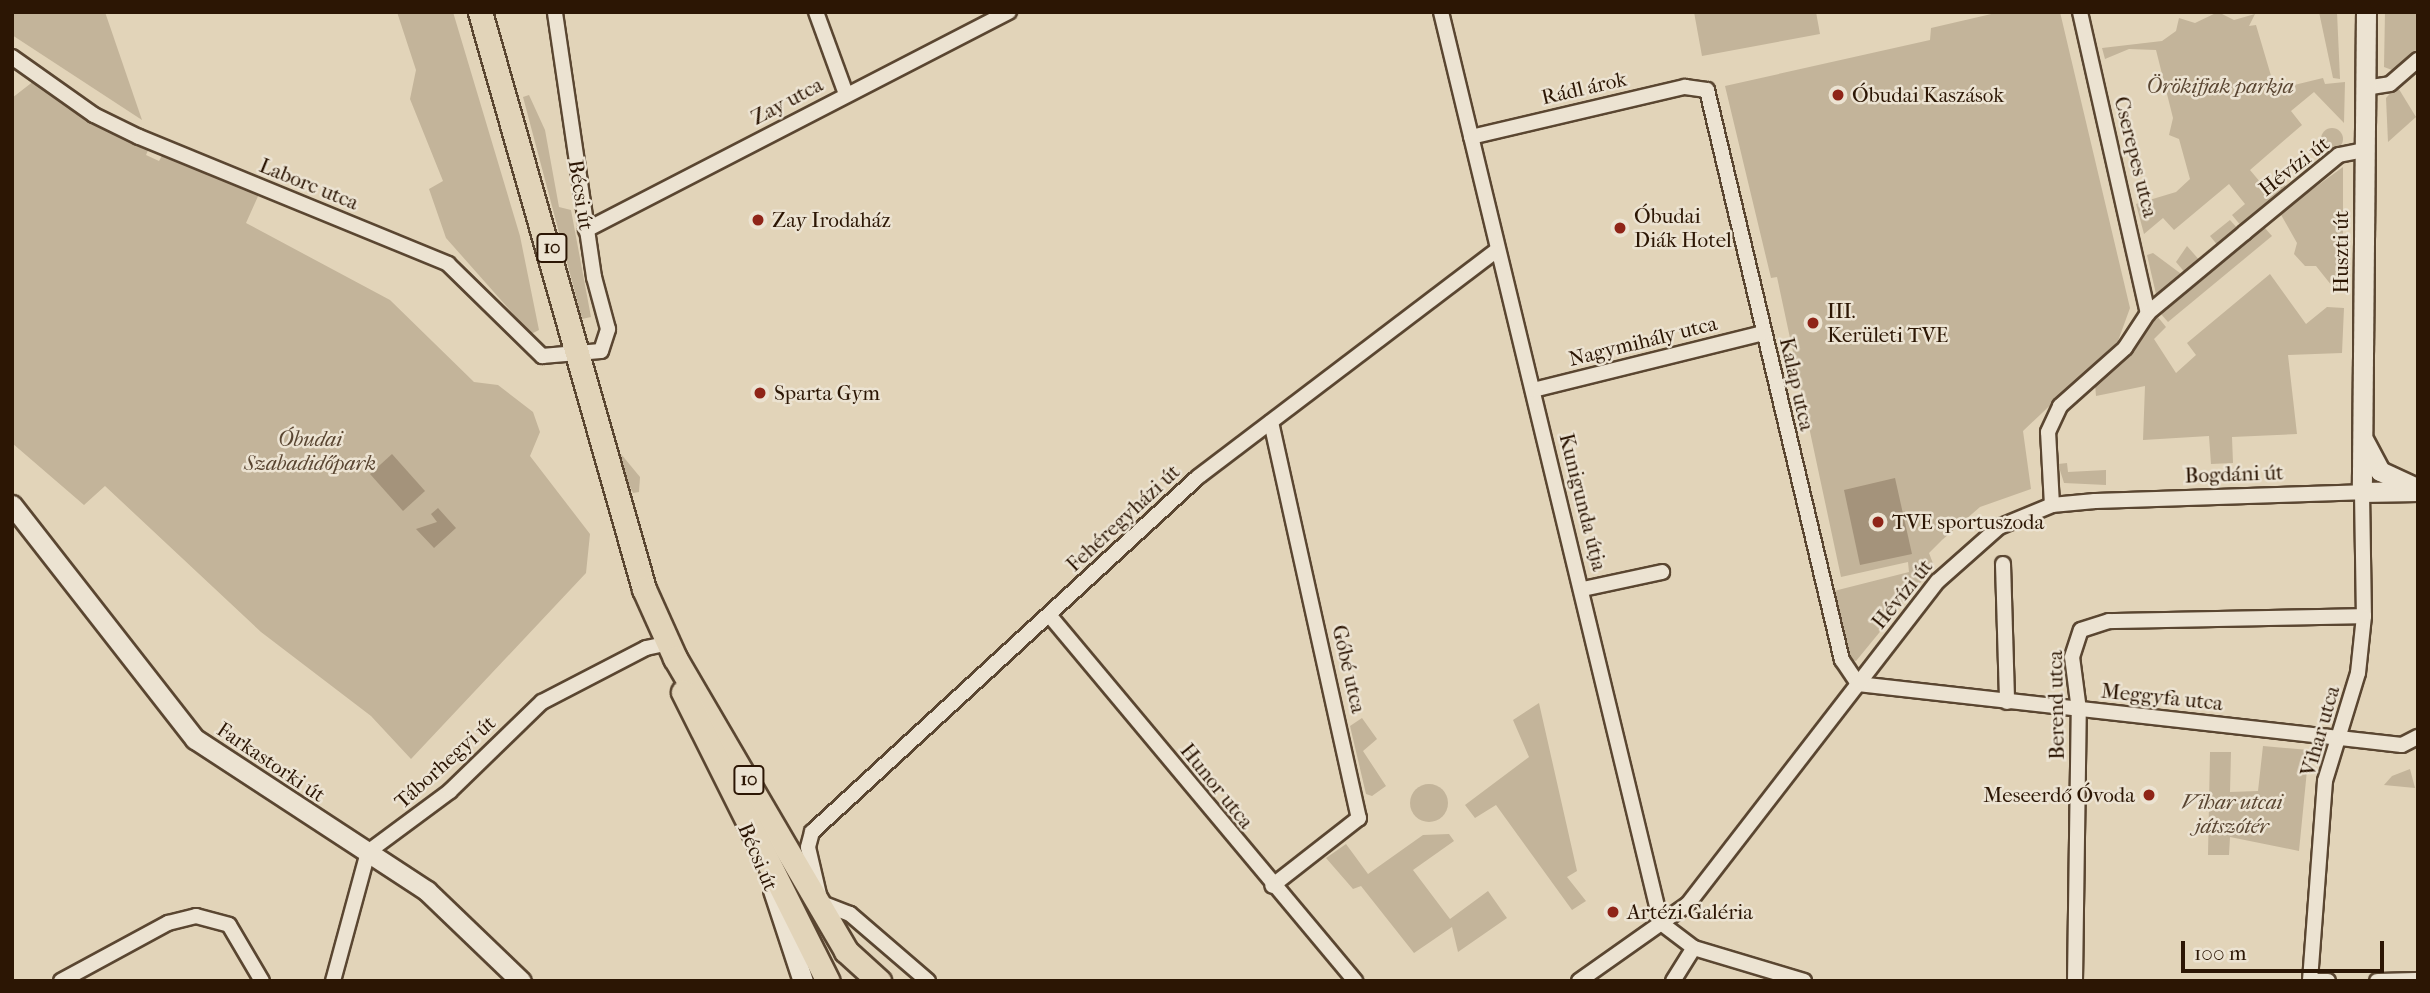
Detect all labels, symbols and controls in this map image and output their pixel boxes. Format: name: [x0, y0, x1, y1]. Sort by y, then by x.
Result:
street label: Rádl árok: [1539, 66, 1629, 110]
street label: Zay utca: [747, 72, 827, 130]
park label: Örökifjak parkja: [2146, 73, 2294, 99]
place label: Óbudai Kaszások: [1852, 82, 2004, 108]
marker: Óbudai Kaszások: [1830, 87, 1846, 103]
street label: Cserepes utca: [2109, 94, 2163, 220]
street label: Hévízi út: [2254, 131, 2334, 201]
street label: Laborc utca: [256, 153, 362, 215]
street label: Bécsi út: [563, 158, 599, 232]
place label: Óbudai Diák Hotel: [1634, 203, 1732, 253]
place label: Zay Irodaház: [772, 207, 891, 233]
street label: Huszti út: [2328, 211, 2354, 293]
marker: Zay Irodaház: [750, 212, 766, 228]
marker: Óbudai Diák Hotel: [1612, 220, 1628, 236]
road number: 10: [536, 232, 568, 264]
place label: III. Kerületi TVE: [1827, 298, 1948, 348]
street label: Nagymihály utca: [1566, 310, 1720, 372]
marker: III. Kerületi TVE: [1805, 315, 1821, 331]
street label: Kalap utca: [1774, 335, 1820, 433]
place label: Sparta Gym: [774, 380, 880, 406]
marker: Sparta Gym: [752, 385, 768, 401]
park label: Óbudai Szabadidőpark: [244, 426, 376, 476]
street label: Kunigunda útja: [1554, 431, 1612, 573]
street label: Fehéregyházi út: [1061, 459, 1185, 577]
street label: Bogdáni út: [2184, 460, 2284, 488]
place label: TVE sportuszoda: [1892, 509, 2044, 535]
marker: TVE sportuszoda: [1870, 514, 1886, 530]
street label: Hévízi út: [1866, 554, 1938, 634]
street label: Góbé utca: [1327, 623, 1371, 715]
street label: Berend utca: [2042, 650, 2070, 760]
street label: Meggyfa utca: [2100, 678, 2224, 716]
street label: Vihar utca: [2295, 683, 2345, 779]
street label: Táborhegyi út: [389, 710, 501, 814]
street label: Farkastorki út: [212, 716, 330, 808]
street label: Hunor utca: [1175, 738, 1259, 834]
road number: 10: [733, 764, 765, 796]
place label: Meseerdő Óvoda: [1983, 782, 2135, 808]
marker: Meseerdő Óvoda: [2141, 787, 2157, 803]
park label: Vihar utcai játszótér: [2181, 789, 2283, 839]
street label: Bécsi út: [733, 819, 783, 895]
place label: Artézi Galéria: [1627, 899, 1753, 925]
marker: Artézi Galéria: [1605, 904, 1621, 920]
scale bar: [2185, 926, 2388, 970]
text: 100 m: [2194, 941, 2247, 965]

